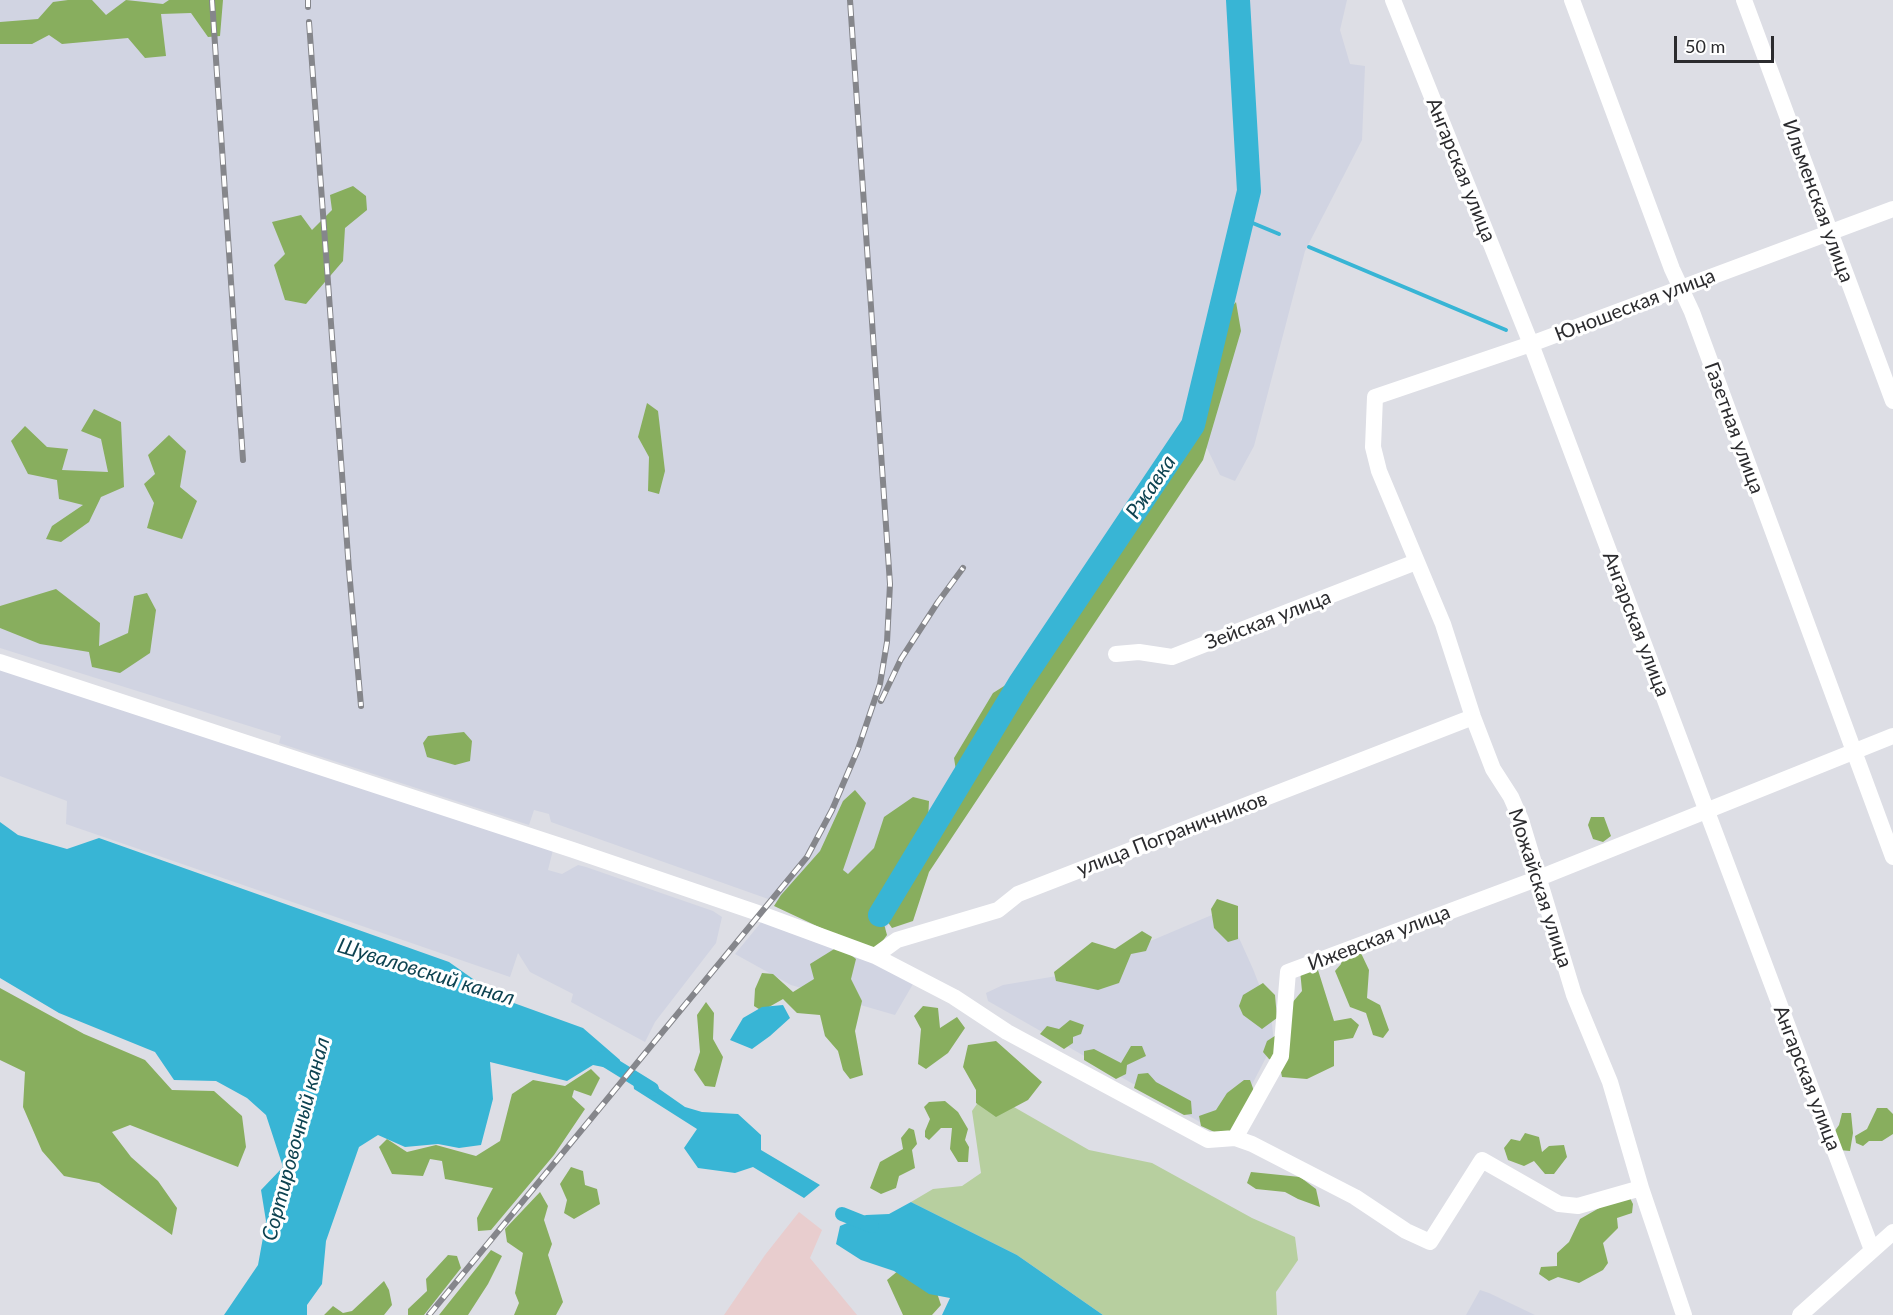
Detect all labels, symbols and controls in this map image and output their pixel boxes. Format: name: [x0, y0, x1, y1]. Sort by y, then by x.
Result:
scale bar: [1677, 24, 1778, 62]
text: 50 m: [1685, 35, 1725, 57]
street label: Ангарская улица: [1421, 94, 1501, 246]
street label: Ильменская улица: [1777, 116, 1859, 286]
street label: Юношеская улица: [1551, 263, 1719, 347]
street label: Газетная улица: [1699, 359, 1769, 497]
water label: Ржавка: [1121, 451, 1181, 523]
street label: Ангарская улица: [1597, 548, 1675, 700]
street label: Зейская улица: [1202, 585, 1334, 655]
street label: улица Пограничников: [1073, 787, 1271, 881]
street label: Можайская улица: [1503, 805, 1577, 971]
street label: Ижевская улица: [1304, 900, 1454, 976]
water label: Шуваловский канал: [334, 933, 518, 1011]
street label: Ангарская улица: [1768, 1002, 1846, 1154]
water label: Сортировочный канал: [257, 1034, 335, 1244]

